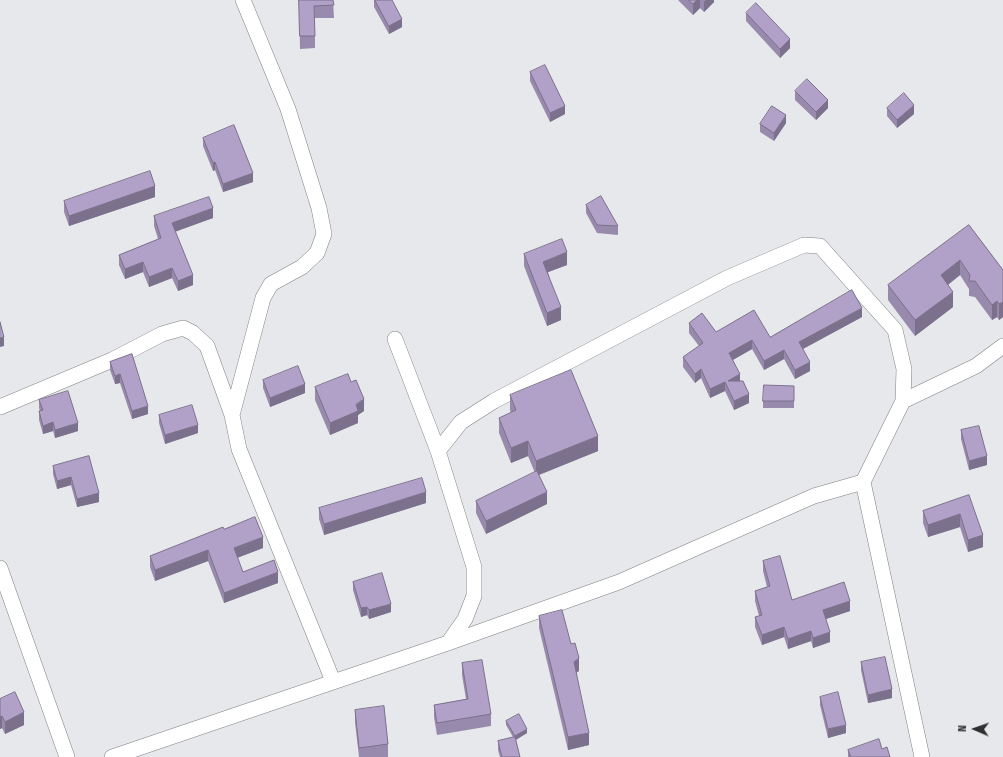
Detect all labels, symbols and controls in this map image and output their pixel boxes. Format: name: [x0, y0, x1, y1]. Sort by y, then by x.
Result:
north arrow: [955, 709, 995, 749]
text: N: [956, 725, 969, 732]

